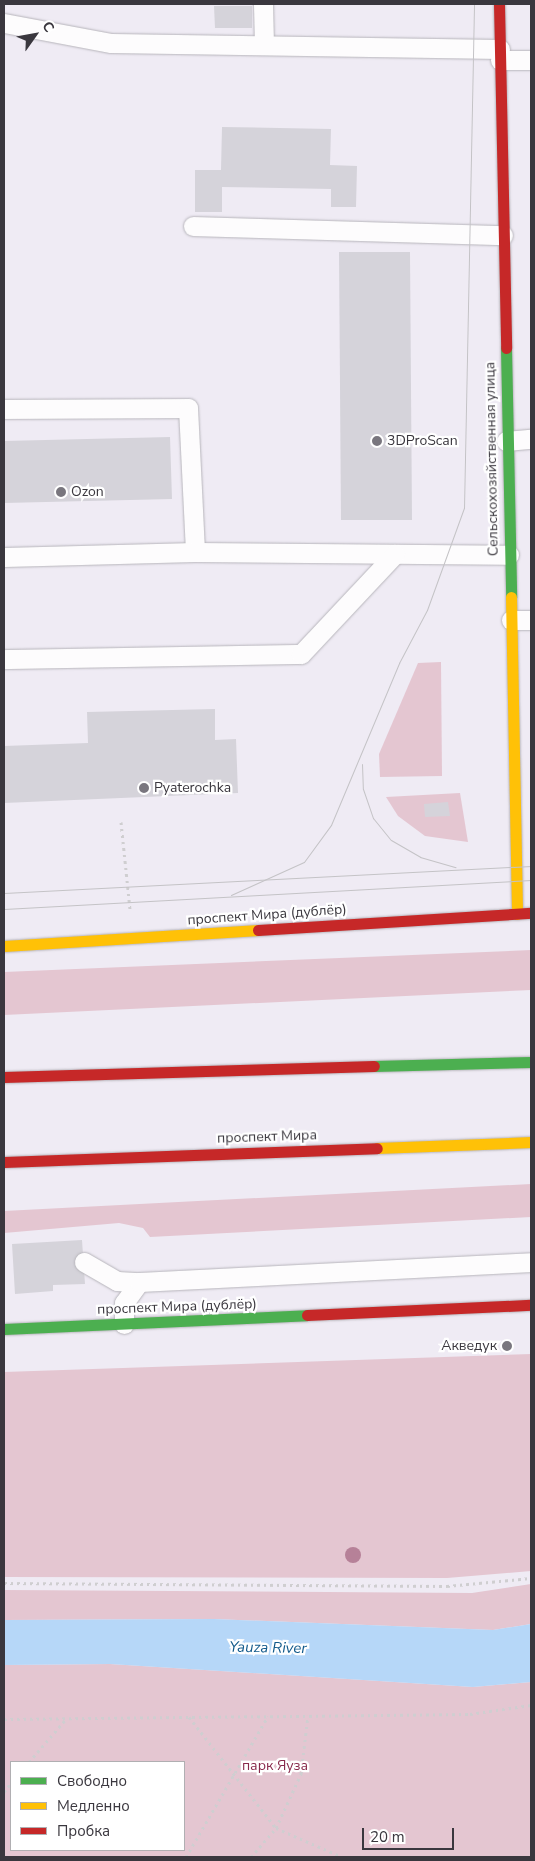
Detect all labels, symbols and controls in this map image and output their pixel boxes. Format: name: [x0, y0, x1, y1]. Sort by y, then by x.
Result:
north arrow: [10, 10, 60, 60]
text: С: [38, 18, 59, 36]
street label: Сельскохозяйственная улица: [482, 362, 502, 556]
place label: 3DProScan: [387, 433, 458, 449]
marker: 3DProScan: [371, 435, 383, 447]
place label: Ozon: [71, 484, 104, 500]
marker: Ozon: [55, 486, 67, 498]
place label: Pyaterochka: [154, 780, 231, 796]
marker: Pyaterochka: [138, 782, 150, 794]
street label: проспект Мира (дублёр): [187, 901, 347, 929]
street label: проспект Мира: [217, 1127, 317, 1147]
street label: проспект Мира (дублёр): [97, 1296, 257, 1318]
place label: Акведук: [441, 1338, 497, 1354]
marker: Акведук: [501, 1340, 513, 1352]
water label: Yauza River: [229, 1638, 307, 1658]
park label: парк Яуза: [242, 1758, 308, 1774]
legend: [10, 1761, 185, 1851]
text: Свободно: [57, 1771, 127, 1791]
text: Медленно: [57, 1796, 130, 1816]
scale bar: [365, 1818, 458, 1850]
text: Пробка: [57, 1821, 110, 1841]
text: 20 m: [370, 1827, 405, 1847]

